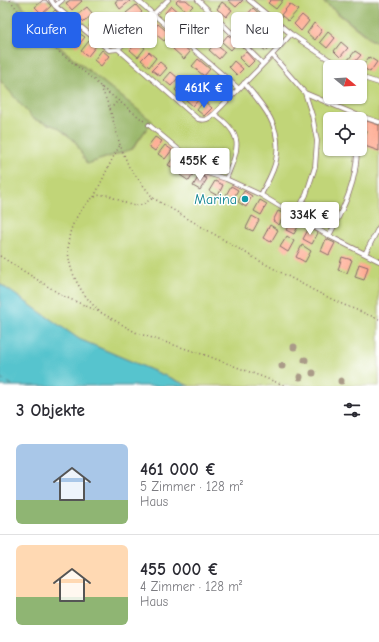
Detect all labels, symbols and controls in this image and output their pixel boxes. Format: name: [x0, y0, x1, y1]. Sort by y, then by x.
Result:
chip: Kaufen: [12, 12, 81, 48]
chip: Mieten: [89, 12, 157, 48]
chip: Filter: [165, 12, 223, 48]
chip: Neu: [231, 12, 283, 48]
north arrow: [323, 60, 367, 104]
map controls: [323, 60, 367, 156]
pin: 461K €: [171, 75, 237, 109]
text: 461K €: [185, 80, 223, 95]
button: locate: [323, 112, 367, 156]
pin: 455K €: [167, 148, 233, 182]
text: 455K €: [180, 153, 220, 168]
place label: Marina: [194, 191, 237, 208]
marker: Marina: [240, 194, 250, 204]
pin: 334K €: [277, 202, 343, 236]
text: 334K €: [290, 207, 330, 222]
icon: filters: [341, 399, 363, 421]
text: 3 Objekte: [16, 401, 85, 420]
icon: home: [48, 460, 96, 508]
text: 461 000 €: [140, 460, 217, 479]
text: 5 Zimmer · 128 m²: [140, 479, 243, 494]
text: Haus: [140, 494, 168, 509]
text: 455 000 €: [140, 560, 219, 579]
icon: home: [48, 561, 96, 609]
text: 4 Zimmer · 128 m²: [140, 579, 242, 594]
text: Haus: [140, 594, 168, 609]

